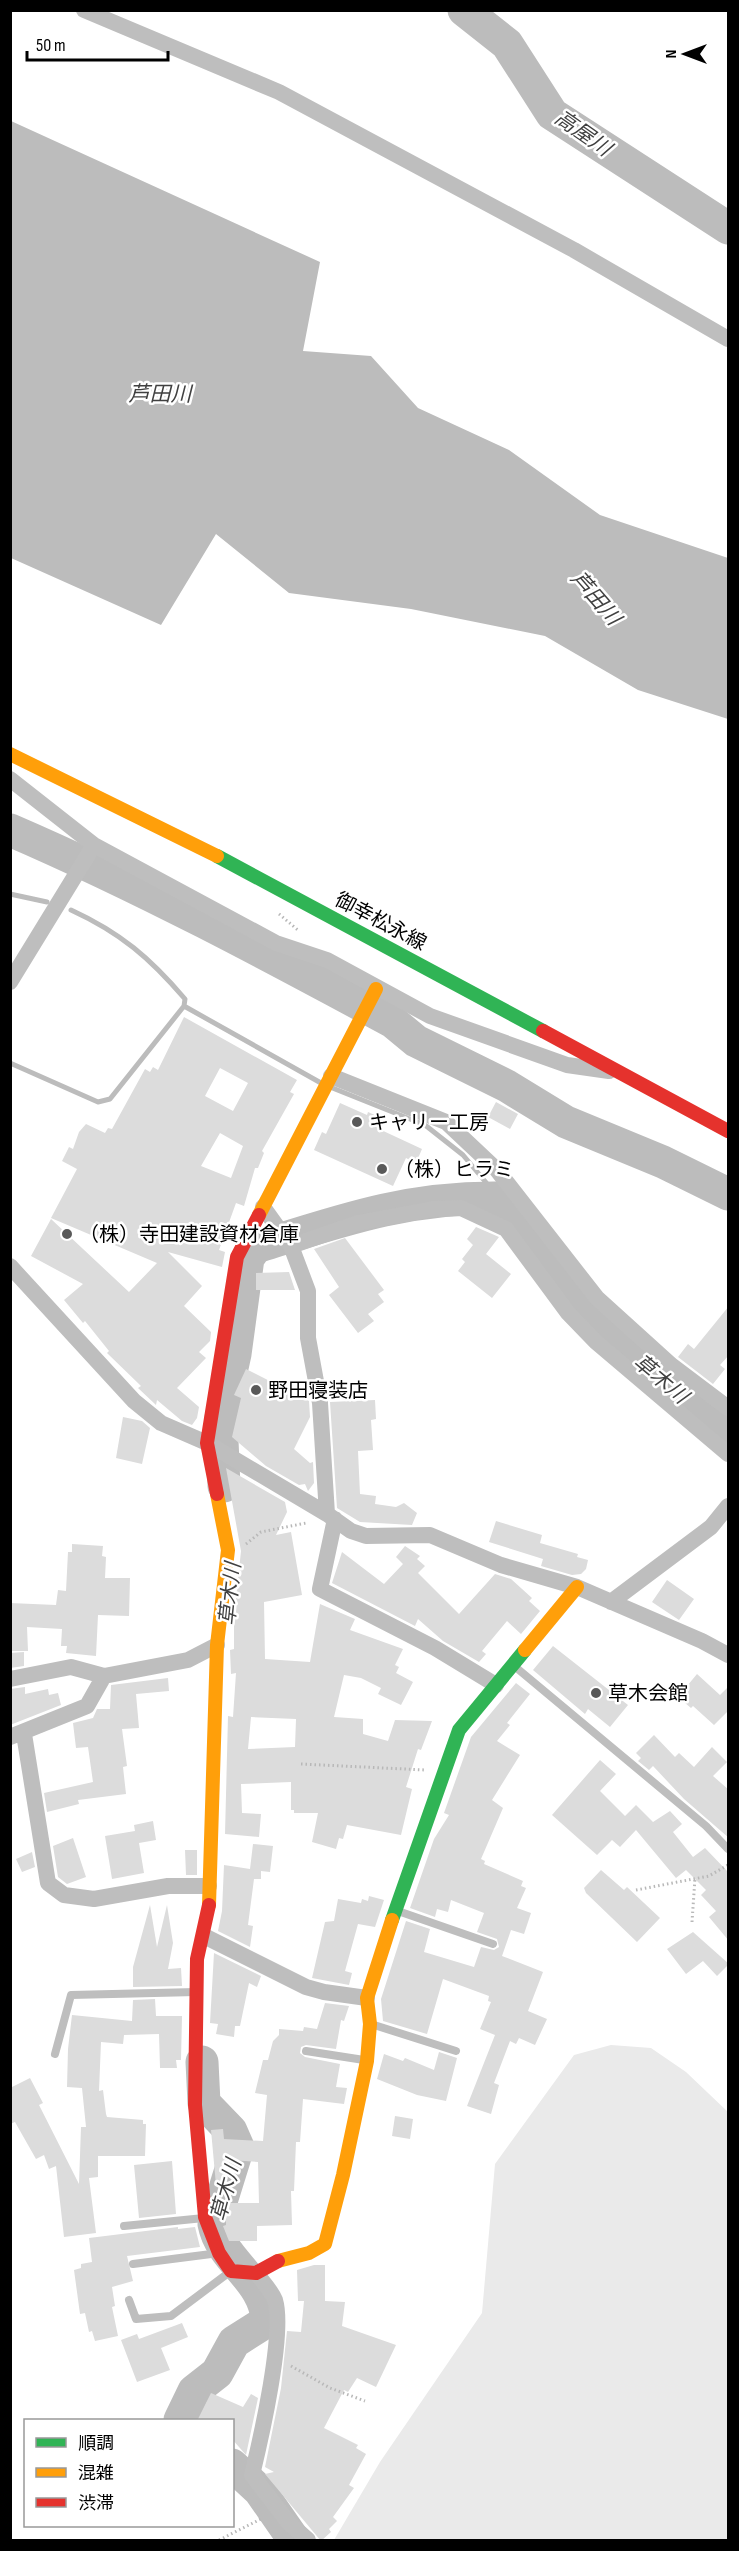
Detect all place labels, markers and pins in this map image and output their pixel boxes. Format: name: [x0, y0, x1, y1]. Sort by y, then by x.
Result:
place label: キャリー工房: [369, 1111, 489, 1135]
marker: キャリー工房: [350, 1115, 364, 1129]
place label: （株）ヒラミ: [394, 1158, 514, 1182]
marker: （株）ヒラミ: [375, 1162, 389, 1176]
place label: （株）寺田建設資材倉庫: [79, 1223, 299, 1247]
marker: （株）寺田建設資材倉庫: [60, 1227, 74, 1241]
place label: 野田寝装店: [268, 1379, 368, 1403]
marker: 野田寝装店: [249, 1383, 263, 1397]
place label: 草木会館: [608, 1682, 688, 1706]
marker: 草木会館: [589, 1686, 603, 1700]

